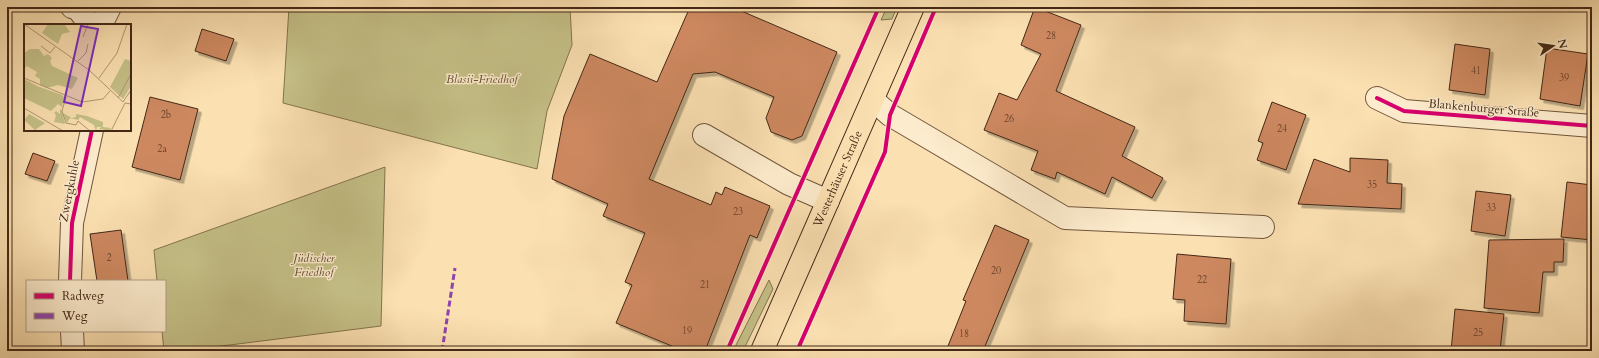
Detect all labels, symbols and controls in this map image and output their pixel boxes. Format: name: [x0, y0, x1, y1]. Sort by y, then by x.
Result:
inset map: [24, 24, 131, 131]
north arrow: [1533, 26, 1573, 66]
house number: 28: [1046, 29, 1056, 43]
text: N: [1554, 38, 1571, 51]
house number: 41: [1471, 64, 1481, 78]
park label: Blasii-Friedhof: [446, 71, 520, 87]
house number: 39: [1559, 71, 1569, 85]
street label: Blankenburger Straße: [1428, 95, 1540, 121]
house number: 2b: [161, 108, 171, 122]
house number: 26: [1004, 112, 1014, 126]
house number: 24: [1277, 122, 1287, 136]
street label: Westerhäuser Straße: [809, 128, 866, 231]
house number: 2a: [157, 142, 167, 156]
street label: Zwergkuhle: [55, 159, 83, 223]
house number: 35: [1367, 178, 1377, 192]
house number: 33: [1486, 201, 1496, 215]
house number: 23: [733, 205, 743, 219]
park label: Jüdischer Friedhof: [290, 250, 336, 280]
house number: 2: [106, 251, 112, 265]
house number: 20: [991, 264, 1001, 278]
house number: 22: [1197, 273, 1207, 287]
house number: 21: [700, 278, 710, 292]
legend: [26, 280, 166, 332]
text: Radweg: [62, 288, 104, 304]
text: Weg: [61, 308, 88, 324]
house number: 19: [682, 324, 692, 338]
house number: 25: [1473, 326, 1483, 340]
house number: 18: [959, 327, 969, 341]

